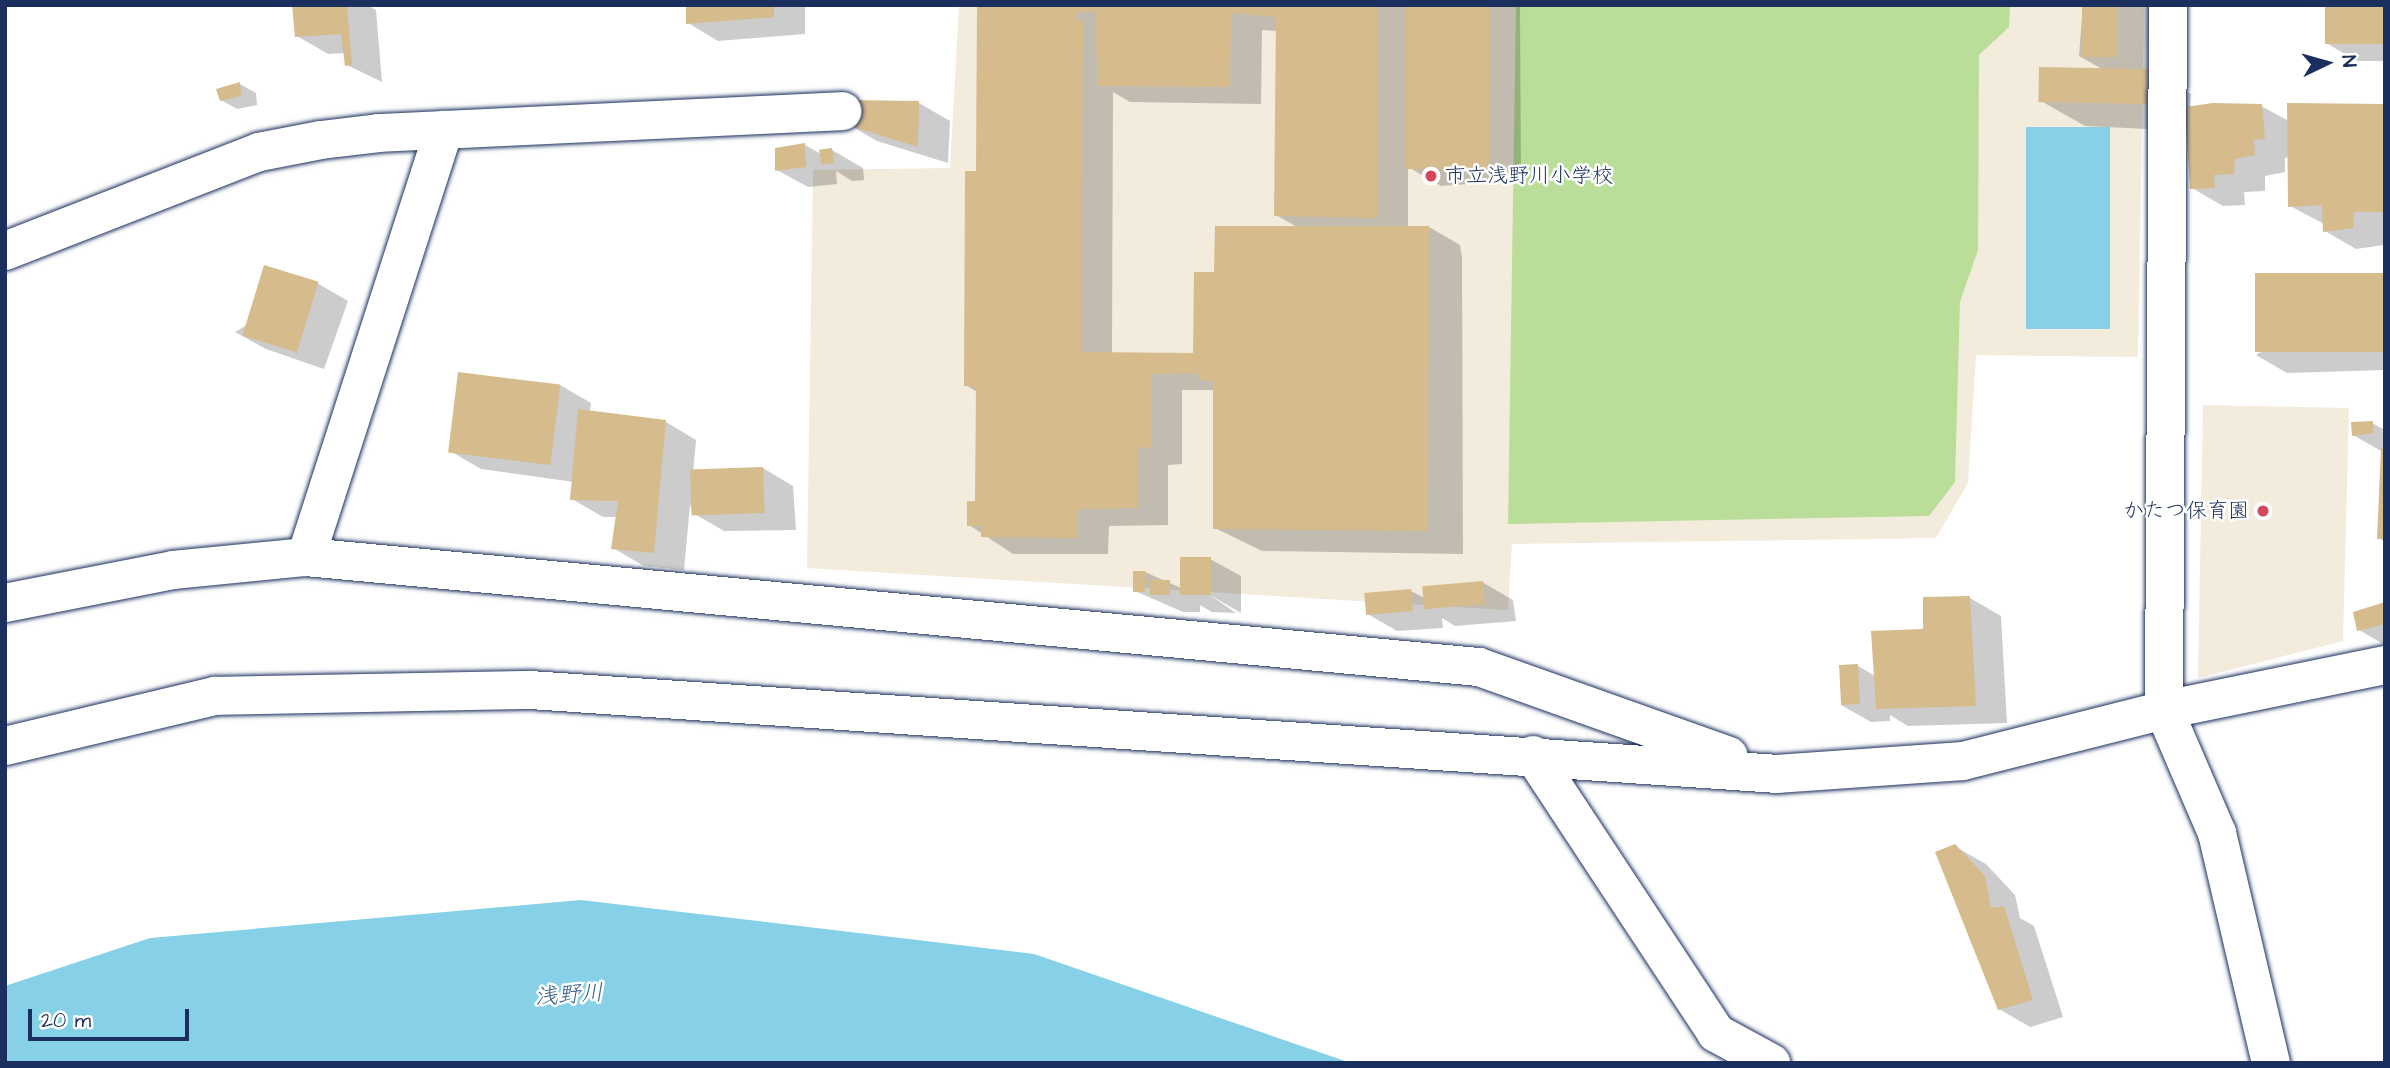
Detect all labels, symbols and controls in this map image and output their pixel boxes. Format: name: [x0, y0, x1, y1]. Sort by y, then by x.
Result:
north arrow: [2292, 28, 2362, 98]
text: N: [2334, 54, 2362, 68]
place label: 市立浅野川小学校: [1445, 163, 1613, 189]
marker: 市立浅野川小学校: [1423, 168, 1439, 184]
place label: かたつ保育園: [2123, 498, 2249, 524]
marker: かたつ保育園: [2255, 503, 2271, 519]
water label: 浅野川: [534, 979, 604, 1011]
scale bar: [32, 995, 192, 1038]
text: 20 m: [41, 1006, 91, 1035]

